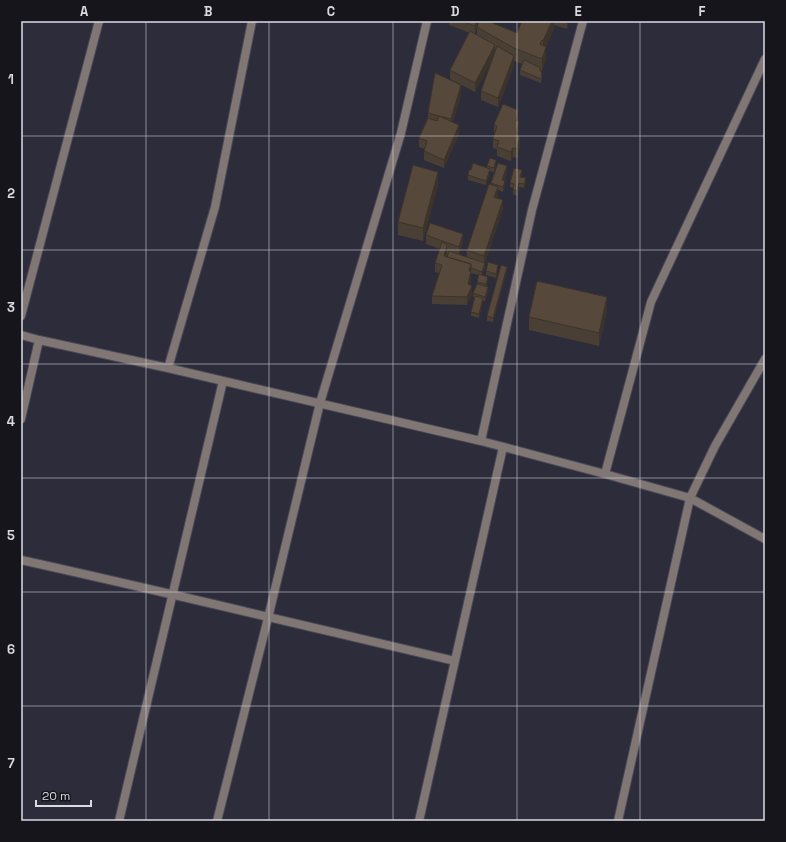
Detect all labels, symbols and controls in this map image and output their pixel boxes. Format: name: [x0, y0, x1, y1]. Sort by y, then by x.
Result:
text: A: [80, 3, 89, 20]
text: B: [204, 3, 213, 20]
text: C: [327, 3, 335, 20]
text: D: [451, 3, 460, 20]
text: E: [574, 3, 582, 20]
text: F: [699, 3, 706, 20]
text: 1: [8, 71, 14, 88]
text: 2: [7, 185, 15, 202]
text: 3: [7, 299, 15, 316]
text: 4: [7, 413, 15, 430]
text: 5: [7, 527, 15, 544]
text: 6: [7, 641, 15, 658]
text: 7: [7, 755, 15, 772]
scale bar: [36, 782, 91, 808]
text: 20 m: [42, 788, 70, 804]

